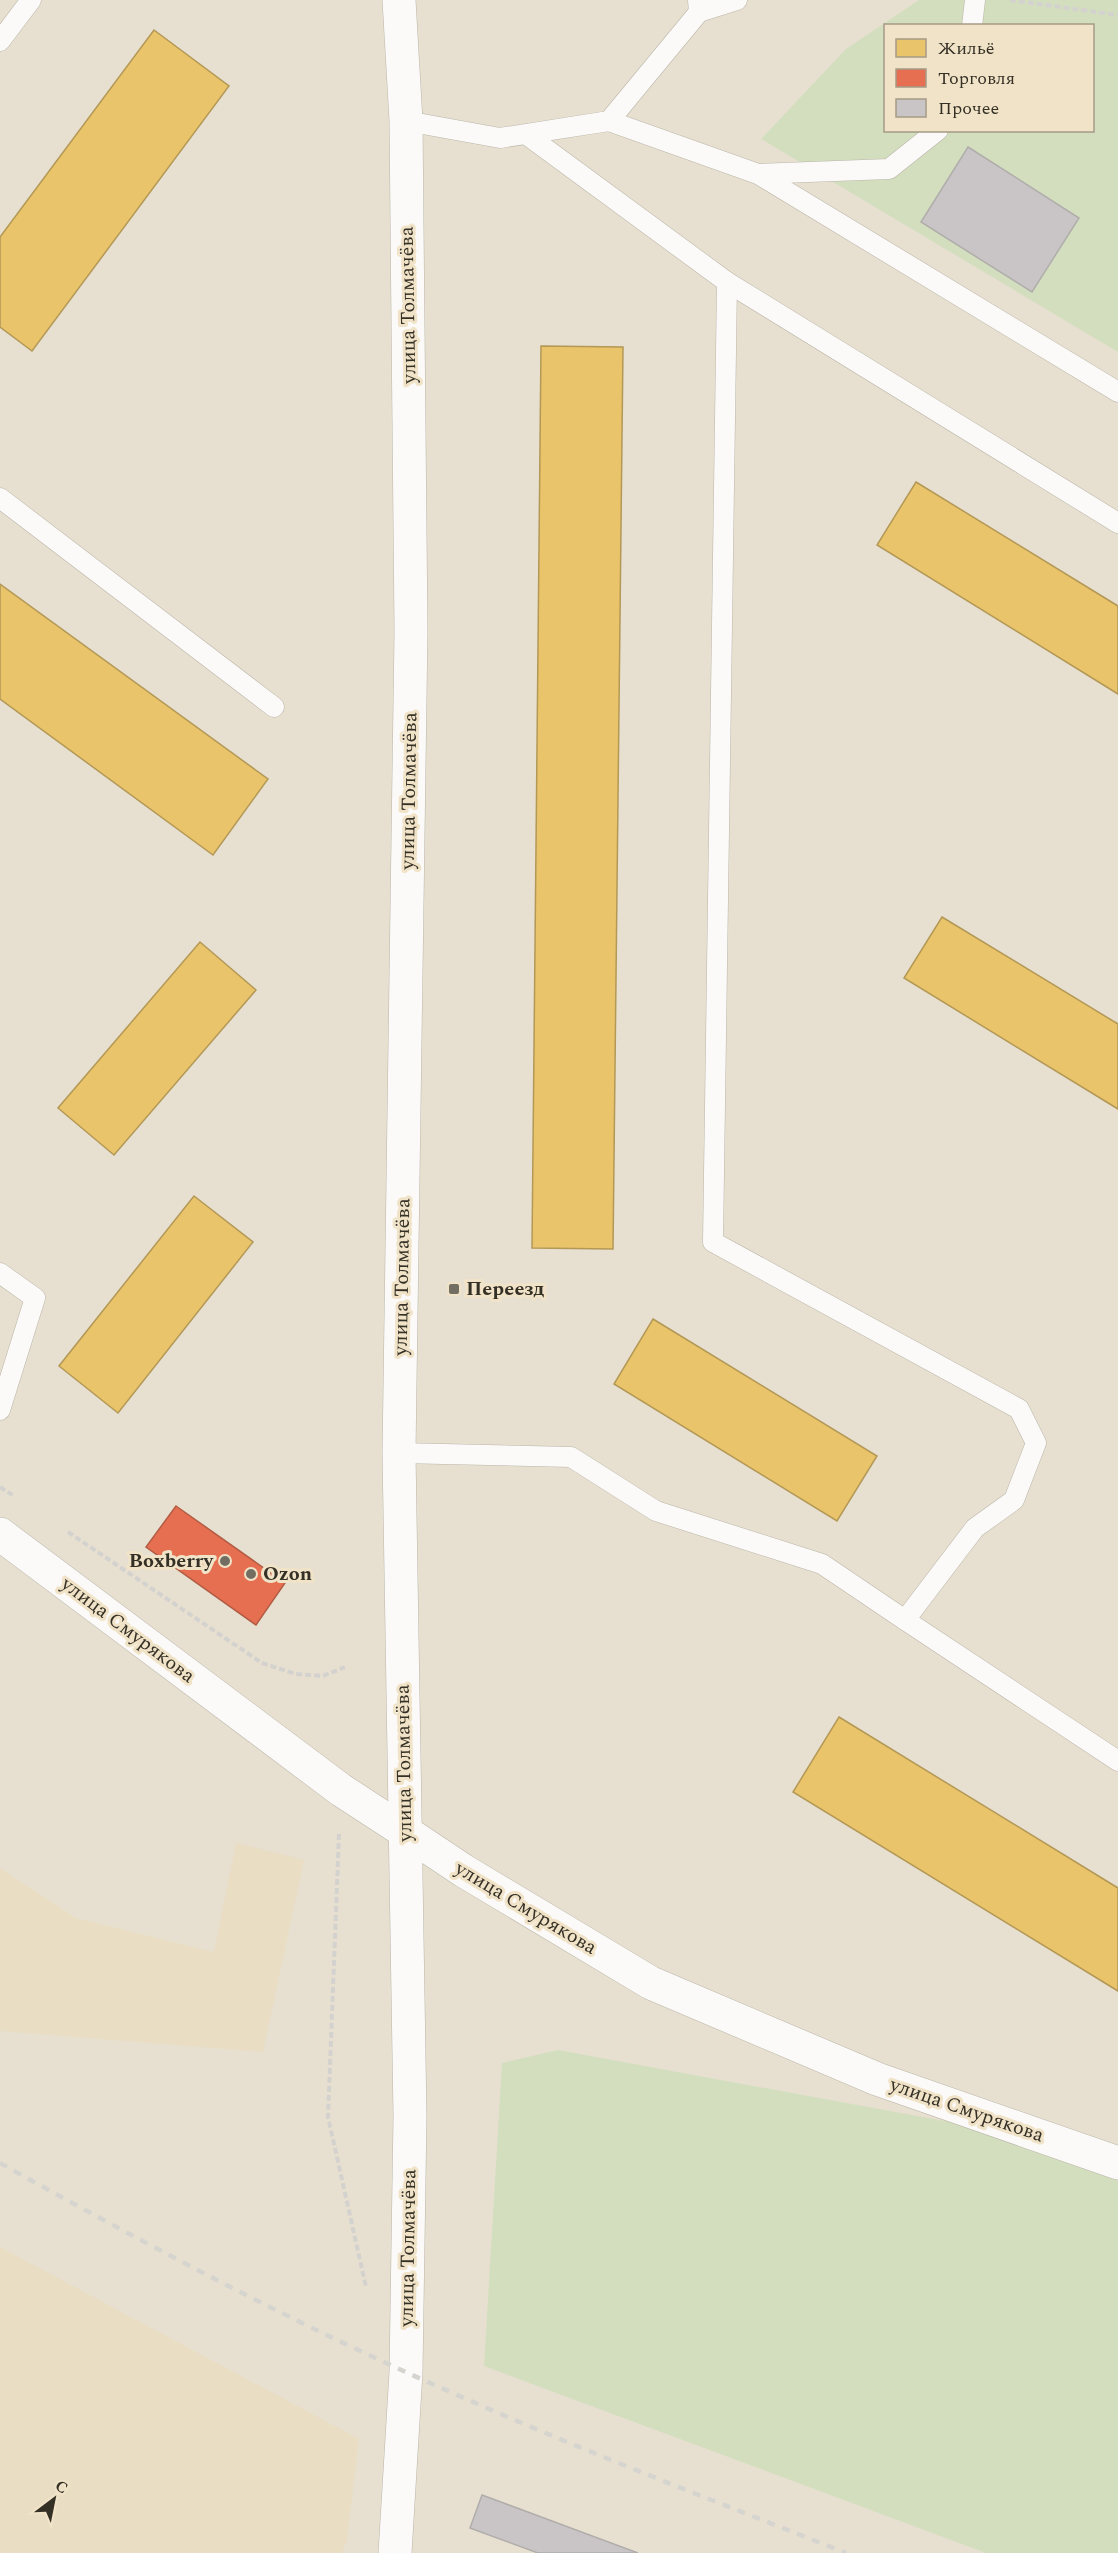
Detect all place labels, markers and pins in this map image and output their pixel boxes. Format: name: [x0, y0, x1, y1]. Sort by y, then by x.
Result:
place label: Переезд: [466, 1274, 545, 1304]
marker: Переезд: [447, 1282, 461, 1296]
place label: Boxberry: [129, 1546, 214, 1576]
marker: Boxberry: [218, 1554, 232, 1568]
place label: Ozon: [263, 1559, 312, 1589]
marker: Ozon: [244, 1567, 258, 1581]

